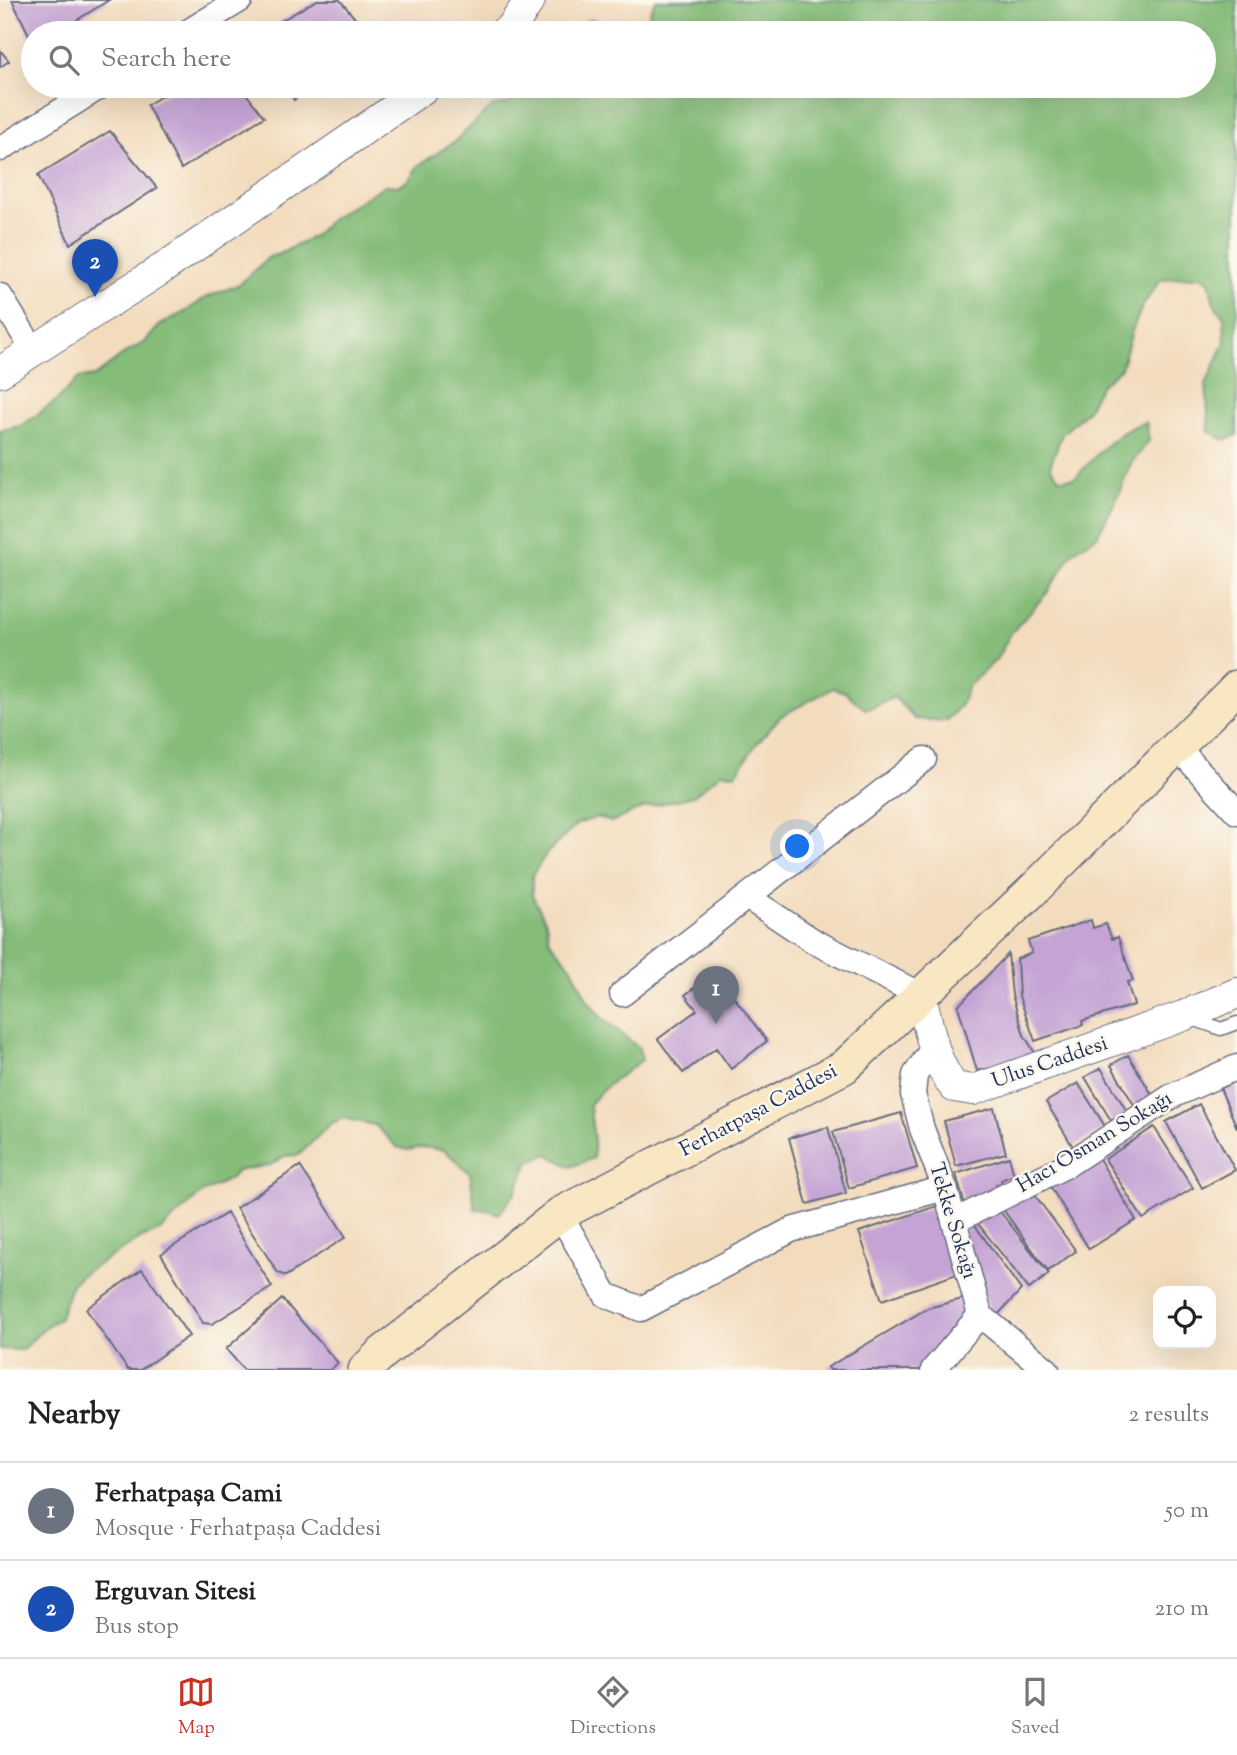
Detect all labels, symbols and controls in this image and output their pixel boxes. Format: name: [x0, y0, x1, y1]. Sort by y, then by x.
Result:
search box: [21, 21, 1216, 98]
icon: search: [45, 41, 83, 79]
text: Search here: [101, 41, 231, 78]
pin: 2: [72, 239, 118, 297]
your location: [780, 829, 814, 863]
pin: 1: [693, 966, 739, 1024]
street label: Ulus Caddesi: [988, 1029, 1112, 1097]
street label: Ferhatpaşa Caddesi: [675, 1057, 843, 1165]
street label: Hacı Osman Sokağı: [1011, 1085, 1179, 1201]
street label: Tekke Sokağı: [920, 1159, 984, 1283]
map controls: [1153, 1286, 1216, 1349]
button: locate: [1153, 1286, 1216, 1349]
text: Nearby: [28, 1394, 120, 1437]
text: 2 results: [1129, 1399, 1209, 1432]
text: Ferhatpaşa Cami: [95, 1476, 282, 1513]
text: 1: [47, 1495, 55, 1528]
text: 50 m: [1165, 1495, 1209, 1528]
text: Mosque · Ferhatpaşa Caddesi: [95, 1513, 381, 1546]
text: Erguvan Sitesi: [95, 1574, 256, 1611]
text: 2: [46, 1593, 56, 1626]
text: 210 m: [1155, 1593, 1209, 1626]
text: Bus stop: [95, 1611, 179, 1644]
tab: Map: [177, 1673, 215, 1742]
tab: Directions: [570, 1673, 656, 1742]
tab: Saved: [1011, 1673, 1060, 1742]

